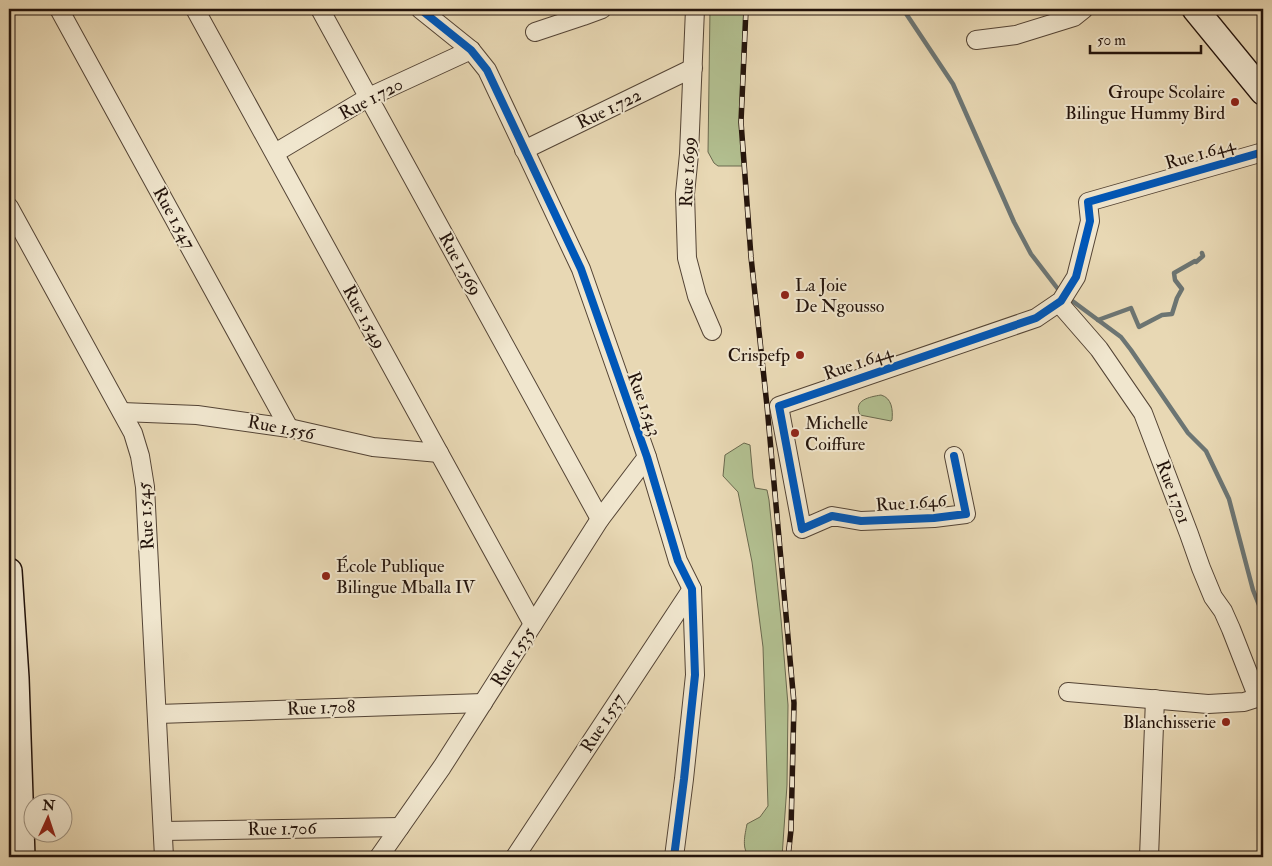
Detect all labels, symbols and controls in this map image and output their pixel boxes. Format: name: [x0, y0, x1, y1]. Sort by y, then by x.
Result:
scale bar: [1090, 22, 1201, 54]
text: 50 m: [1097, 31, 1126, 50]
street label: Rue 1.720: [335, 73, 407, 125]
place label: Groupe Scolaire Bilingue Hummy Bird: [1065, 81, 1225, 125]
street label: Rue 1.722: [573, 84, 645, 134]
marker: Groupe Scolaire Bilingue Hummy Bird: [1229, 96, 1241, 108]
street label: Rue 1.644: [1162, 133, 1239, 175]
street label: Rue 1.699: [675, 136, 701, 208]
street label: Rue 1.547: [147, 183, 201, 253]
street label: Rue 1.569: [433, 228, 487, 300]
place label: La Joie De Ngousso: [795, 274, 885, 318]
street label: Rue 1.549: [337, 281, 391, 353]
marker: La Joie De Ngousso: [779, 289, 791, 301]
street label: Rue 1.644: [820, 340, 897, 386]
place label: Crispefp: [728, 344, 790, 367]
marker: Crispefp: [794, 349, 806, 361]
street label: Rue 1.543: [622, 369, 666, 439]
street label: Rue 1.556: [246, 410, 317, 446]
place label: Michelle Coiffure: [805, 412, 868, 456]
marker: Michelle Coiffure: [789, 427, 801, 439]
street label: Rue 1.701: [1150, 457, 1196, 527]
street label: Rue 1.545: [132, 481, 160, 551]
street label: Rue 1.646: [875, 489, 948, 517]
place label: École Publique Bilingue Mballa IV: [336, 555, 476, 599]
marker: École Publique Bilingue Mballa IV: [320, 570, 332, 582]
street label: Rue 1.535: [486, 623, 540, 691]
street label: Rue 1.537: [575, 689, 631, 757]
street label: Rue 1.708: [286, 695, 356, 721]
place label: Blanchisserie: [1123, 711, 1216, 734]
marker: Blanchisserie: [1220, 716, 1232, 728]
north arrow: [22, 794, 72, 844]
text: N: [41, 797, 56, 814]
street label: Rue 1.706: [247, 817, 318, 841]

